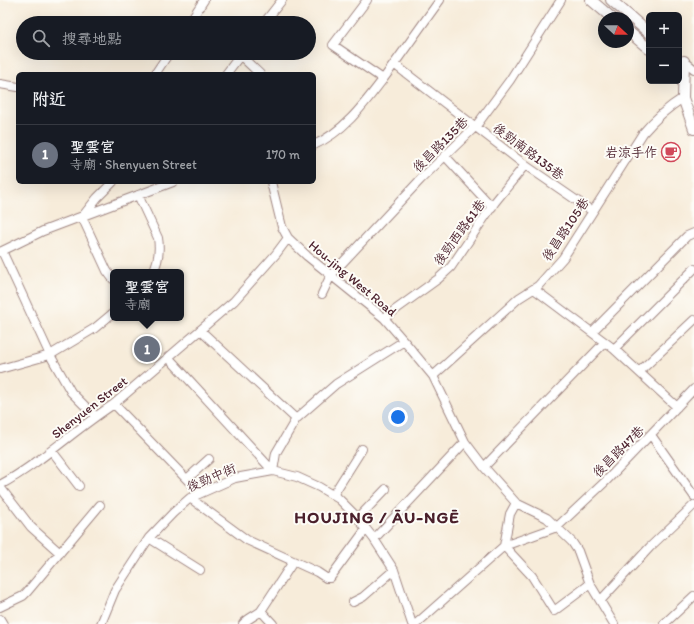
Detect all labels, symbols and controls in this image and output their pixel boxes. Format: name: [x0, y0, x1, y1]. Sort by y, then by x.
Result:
north arrow: [598, 12, 634, 48]
map controls: [646, 12, 682, 84]
button: +: [646, 12, 682, 48]
search box: [16, 16, 316, 60]
icon: search: [30, 27, 52, 49]
text: 搜尋地點: [62, 30, 122, 48]
button: −: [646, 48, 682, 84]
text: 附近: [32, 89, 66, 109]
street label: 後昌路135巷: [410, 114, 471, 175]
street label: 後勁南路135巷: [490, 120, 567, 183]
text: 聖雲宮: [70, 138, 115, 156]
cafe icon: 岩涼手作: [660, 141, 682, 163]
place label: 岩涼手作: [605, 145, 657, 160]
text: 1: [42, 147, 48, 162]
text: 170 m: [266, 147, 300, 162]
text: 寺廟 · Shenyuen Street: [70, 157, 197, 172]
street label: 後昌路105巷: [539, 195, 592, 264]
street label: 後勁西路61巷: [430, 196, 488, 268]
street label: Hou-jing West Road: [306, 237, 400, 319]
popup: [110, 269, 184, 321]
text: 聖雲宮: [124, 278, 170, 296]
text: 寺廟: [124, 297, 151, 312]
pin: 1: [134, 334, 160, 364]
street label: Shenyuen Street: [49, 373, 130, 442]
your location: [388, 407, 408, 427]
street label: 後昌路47巷: [590, 423, 647, 480]
street label: 後勁中街: [184, 460, 238, 495]
district label: HOUJING / ĀU-NGĒ: [294, 507, 460, 527]

